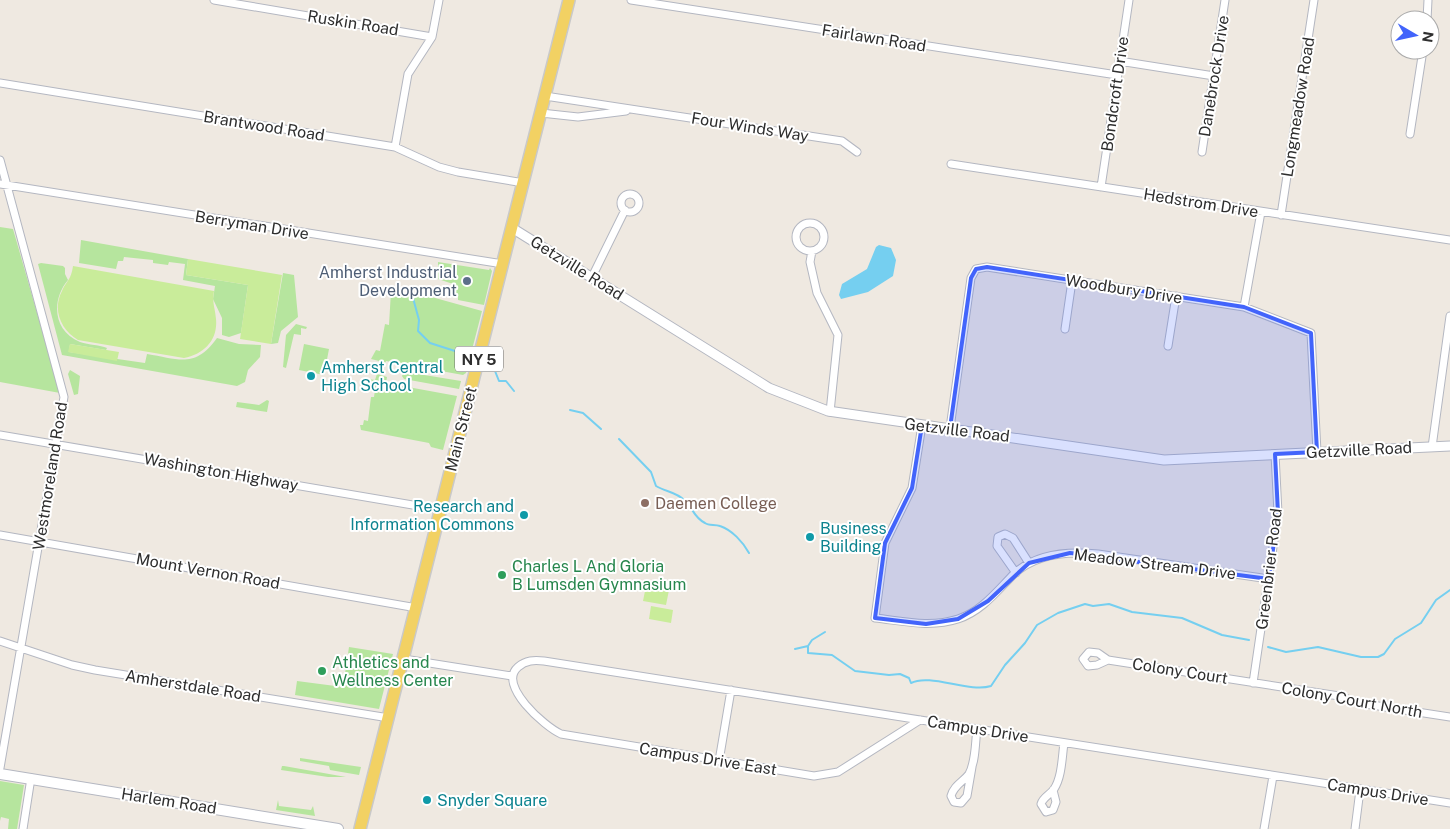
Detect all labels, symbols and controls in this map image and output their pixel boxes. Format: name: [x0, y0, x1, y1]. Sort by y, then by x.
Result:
street label: Ruskin Road: [306, 6, 400, 40]
north arrow: [1390, 10, 1440, 60]
street label: Danebrock Drive: [1195, 14, 1233, 138]
street label: Fairlawn Road: [820, 20, 928, 56]
text: N: [1419, 30, 1437, 44]
street label: Bondcroft Drive: [1097, 35, 1133, 153]
street label: Longmeadow Road: [1278, 36, 1318, 178]
street label: Brantwood Road: [202, 107, 326, 145]
street label: Four Winds Way: [690, 108, 811, 146]
street label: Hedstrom Drive: [1142, 185, 1260, 221]
street label: Berryman Drive: [194, 207, 310, 243]
street label: Getzville Road: [527, 232, 627, 304]
place label: Amherst Industrial Development: [319, 263, 457, 300]
street label: Woodbury Drive: [1064, 270, 1184, 308]
marker: Amherst Industrial Development: [461, 275, 473, 287]
road number: NY 5: [455, 346, 503, 372]
place label: Amherst Central High School: [321, 358, 444, 395]
marker: Amherst Central High School: [305, 370, 317, 382]
street label: Main Street: [441, 385, 481, 473]
street label: Westmoreland Road: [29, 400, 71, 552]
street label: Getzville Road: [903, 414, 1011, 446]
street label: Getzville Road: [1306, 438, 1412, 462]
street label: Washington Highway: [142, 449, 300, 495]
place label: Daemen College: [655, 494, 777, 513]
place label: Research and Information Commons: [350, 497, 514, 534]
marker: Daemen College: [639, 497, 651, 509]
street label: Greenbrier Road: [1252, 507, 1286, 631]
marker: Research and Information Commons: [518, 509, 530, 521]
place label: Business Building: [820, 519, 887, 556]
marker: Business Building: [804, 531, 816, 543]
street label: Meadow Stream Drive: [1073, 545, 1237, 583]
street label: Mount Vernon Road: [135, 549, 281, 593]
place label: Charles L And Gloria B Lumsden Gymnasium: [512, 557, 686, 594]
marker: Charles L And Gloria B Lumsden Gymnasium: [496, 569, 508, 581]
place label: Athletics and Wellness Center: [332, 653, 453, 690]
street label: Colony Court: [1131, 654, 1229, 688]
marker: Athletics and Wellness Center: [316, 665, 328, 677]
street label: Amherstdale Road: [124, 666, 262, 706]
street label: Colony Court North: [1280, 678, 1424, 722]
street label: Campus Drive: [926, 712, 1030, 746]
street label: Campus Drive East: [638, 739, 778, 779]
street label: Campus Drive: [1326, 775, 1430, 809]
street label: Harlem Road: [120, 784, 218, 818]
place label: Snyder Square: [437, 791, 547, 810]
marker: Snyder Square: [421, 794, 433, 806]

